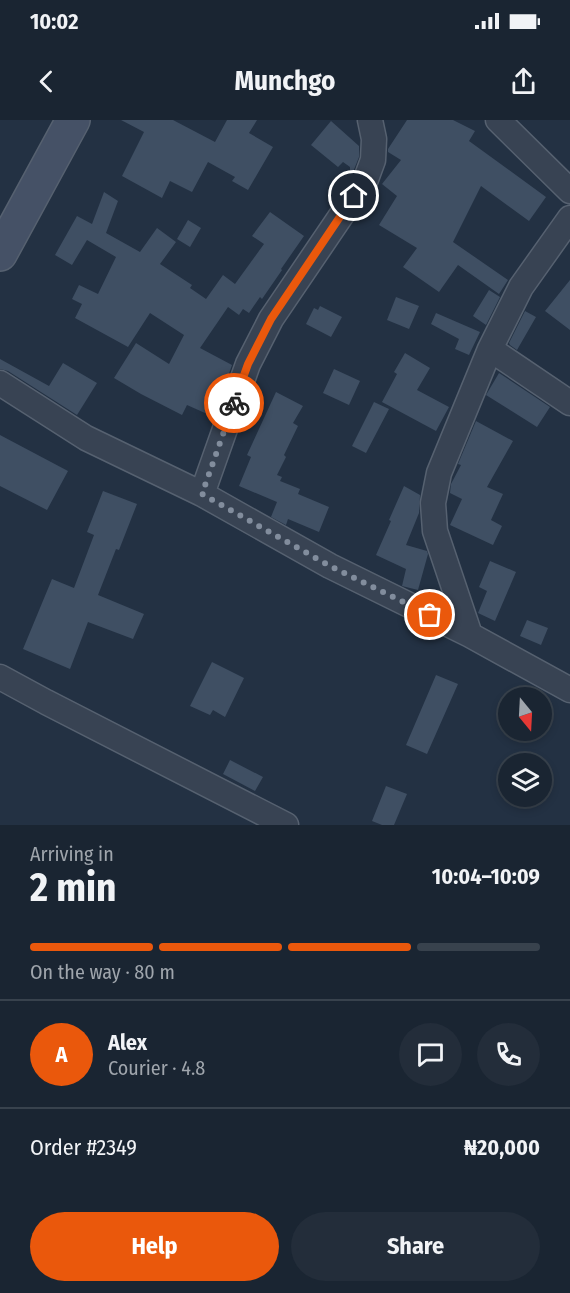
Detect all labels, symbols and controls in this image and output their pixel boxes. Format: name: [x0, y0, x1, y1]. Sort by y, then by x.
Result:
text: 10:02: [30, 8, 78, 35]
icon: back: [30, 65, 63, 98]
text: Munchgo: [235, 65, 335, 97]
icon: share: [507, 65, 540, 98]
pin: [328, 170, 379, 221]
icon: home: [337, 179, 370, 212]
courier: [204, 373, 264, 433]
icon: bike: [218, 387, 251, 420]
pin: [404, 589, 455, 640]
icon: bag: [413, 598, 446, 631]
north arrow: [498, 687, 552, 741]
map controls: [498, 687, 552, 807]
button: layers: [498, 753, 552, 807]
text: Arriving in: [30, 842, 114, 866]
text: 10:04–10:09: [432, 863, 540, 890]
text: 2 min: [30, 865, 116, 911]
text: On the way · 80 m: [30, 960, 175, 984]
button: chat: [399, 1023, 462, 1086]
button: phone: [477, 1023, 540, 1086]
text: Alex: [108, 1029, 147, 1056]
text: A: [56, 1041, 67, 1068]
text: Courier · 4.8: [108, 1056, 205, 1080]
text: Order #2349: [30, 1134, 137, 1161]
text: ₦20,000: [464, 1134, 540, 1161]
button: Help: [30, 1212, 279, 1281]
button: Share: [291, 1212, 540, 1281]

